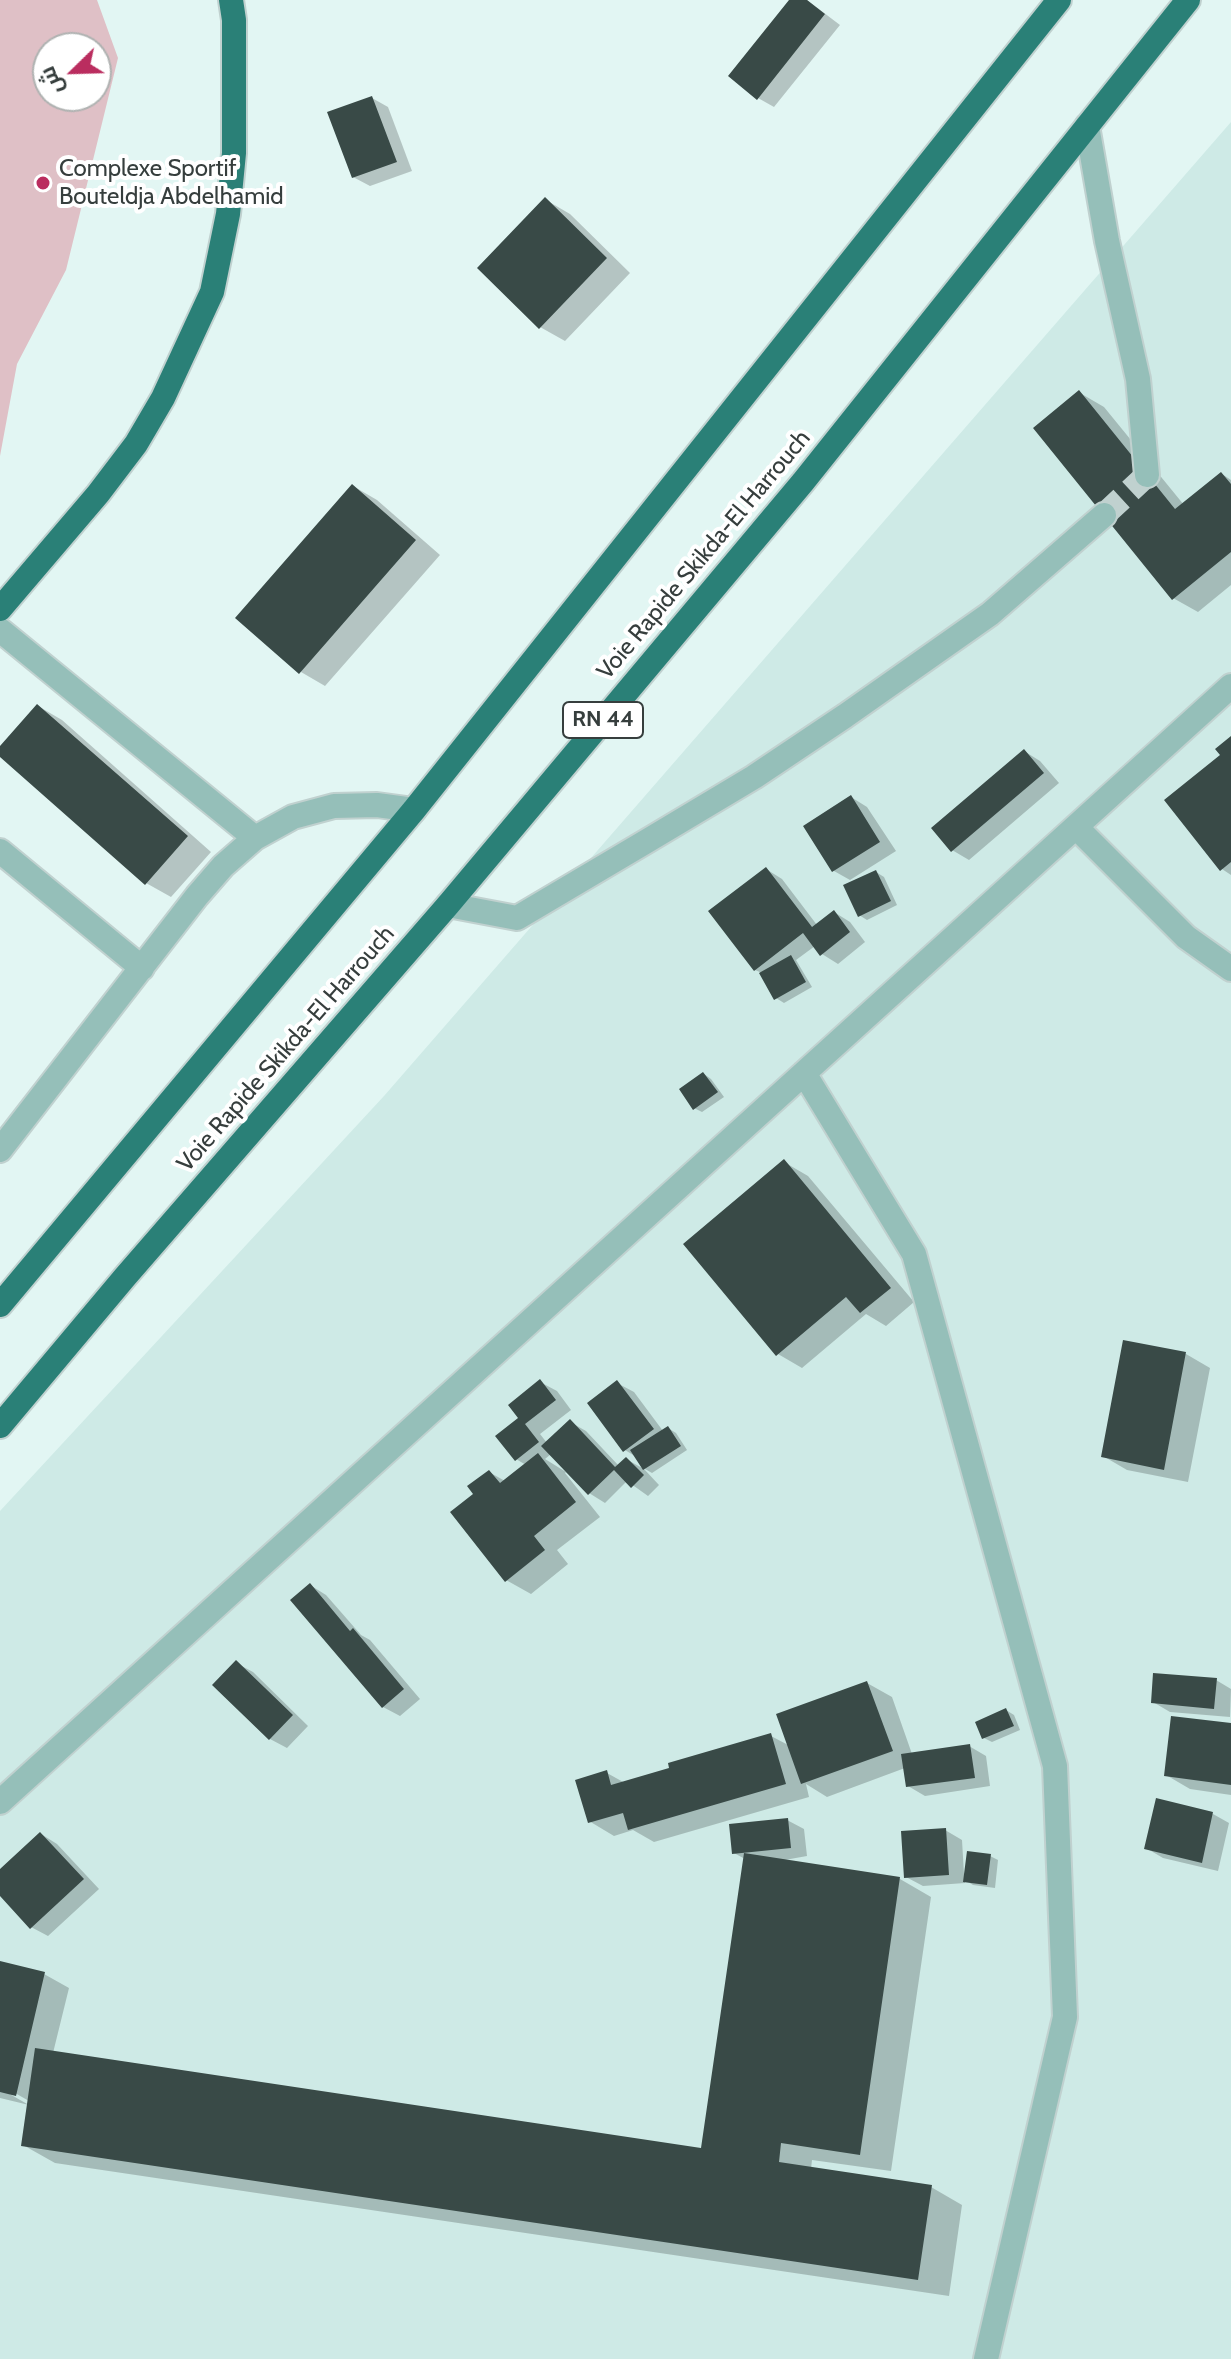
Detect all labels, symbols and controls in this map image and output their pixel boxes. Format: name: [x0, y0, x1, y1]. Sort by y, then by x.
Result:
north arrow: [32, 32, 112, 112]
text: ش: [33, 63, 69, 99]
place label: Complexe Sportif Bouteldja Abdelhamid: [59, 155, 284, 211]
marker: Complexe Sportif Bouteldja Abdelhamid: [34, 174, 52, 192]
street label: Voie Rapide Skikda-El Harrouch: [591, 424, 817, 686]
road number: RN 44: [563, 702, 643, 738]
street label: Voie Rapide Skikda-El Harrouch: [171, 920, 401, 1178]

